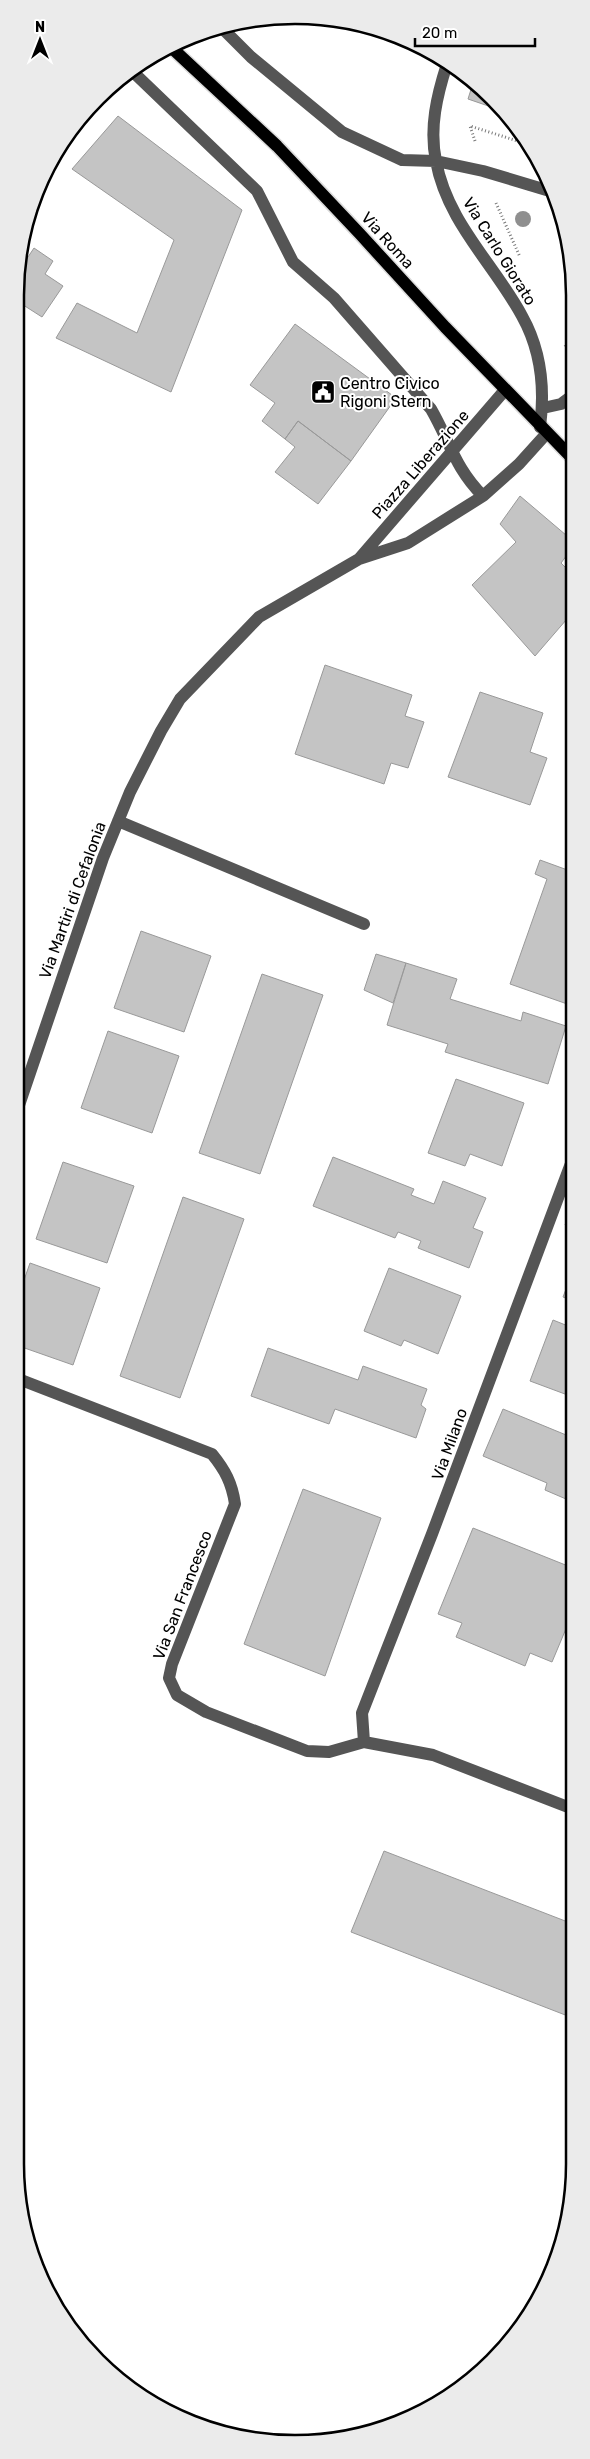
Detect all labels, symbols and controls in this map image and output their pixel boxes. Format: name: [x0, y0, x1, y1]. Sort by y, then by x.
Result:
north arrow: [15, 15, 65, 65]
scale bar: [415, 15, 535, 47]
text: N: [35, 19, 45, 36]
text: 20 m: [422, 24, 457, 42]
street label: Via Carlo Giorato: [459, 194, 540, 309]
street label: Via Roma: [357, 208, 418, 273]
place label: Centro Civico Rigoni Stern: [340, 374, 440, 411]
public building icon: Centro Civico Rigoni Stern: [310, 379, 336, 405]
street label: Piazza Liberazione: [368, 406, 473, 523]
street label: Via Martiri di Cefalonia: [35, 819, 110, 981]
street label: Via Milano: [428, 1406, 471, 1483]
street label: Via San Francesco: [149, 1528, 216, 1663]

